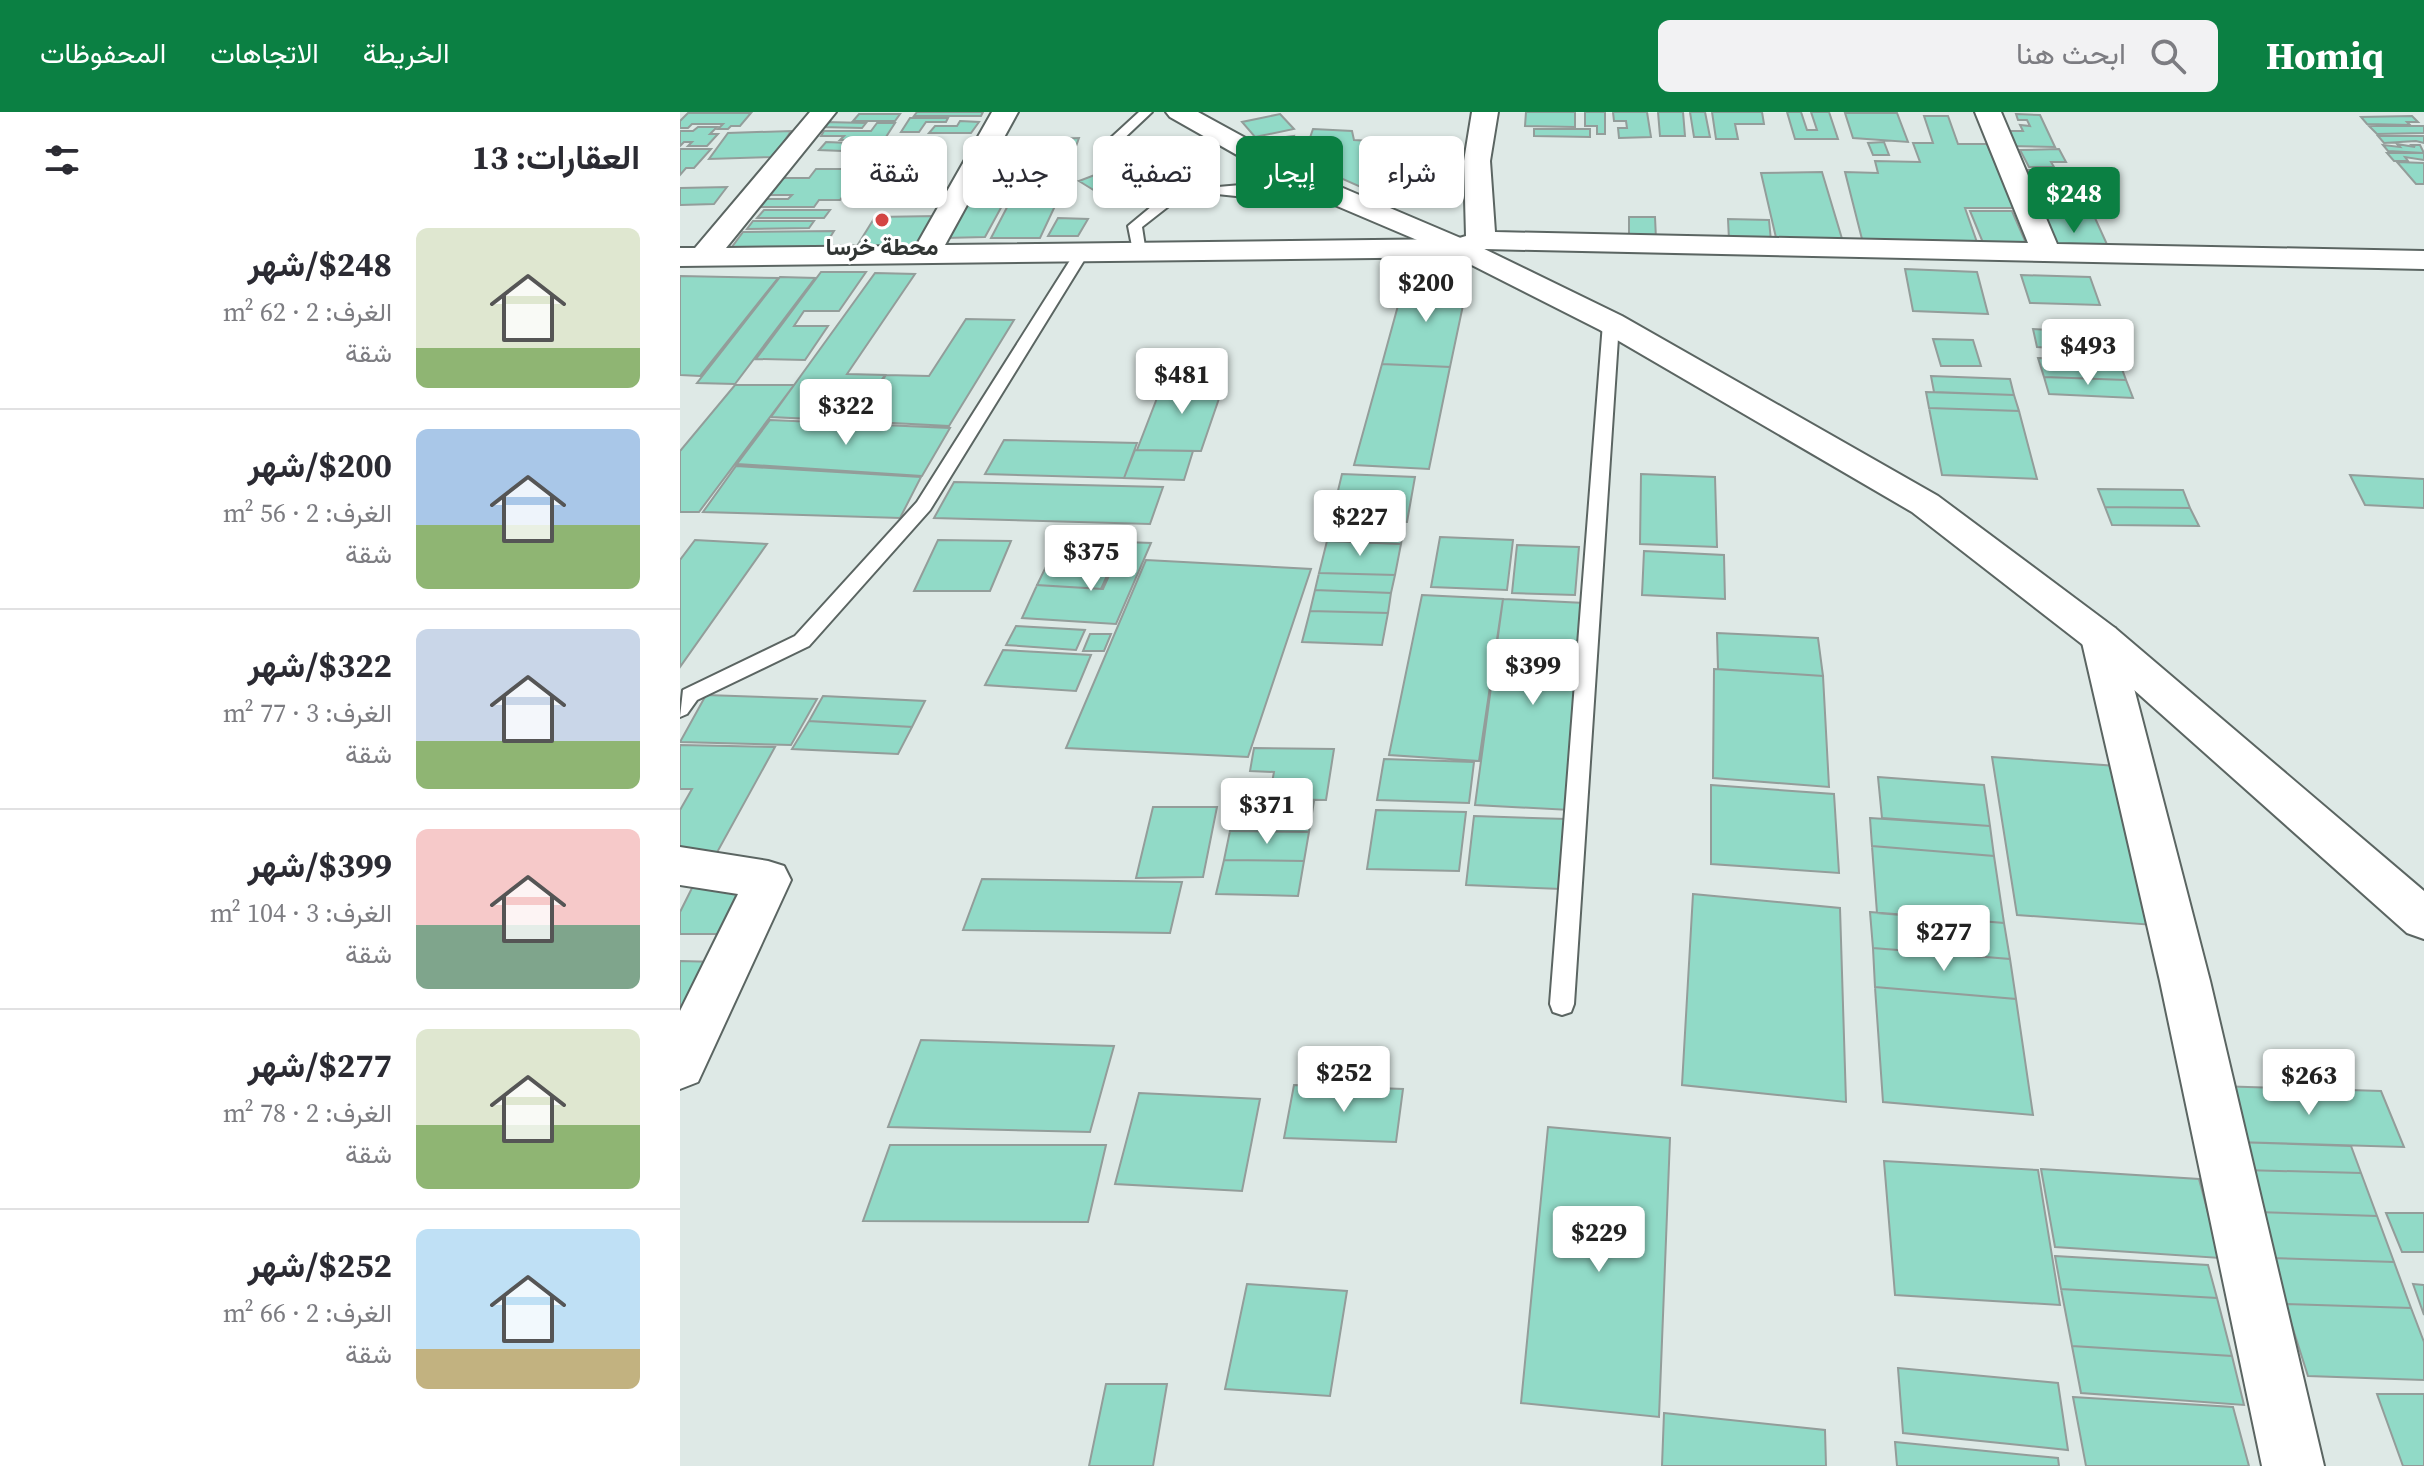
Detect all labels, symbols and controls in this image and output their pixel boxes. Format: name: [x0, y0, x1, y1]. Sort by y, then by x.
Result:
search box: [1658, 20, 2218, 92]
text: Homiq: [2266, 30, 2384, 82]
text: ابحث هنا: [2016, 33, 2126, 74]
text: المحفوظات: [40, 34, 166, 72]
text: الاتجاهات: [210, 34, 319, 72]
text: الخريطة: [363, 34, 449, 72]
icon: search: [2146, 34, 2190, 78]
text: العقارات: 13: [472, 134, 640, 180]
chip: شقة: [841, 136, 947, 208]
chip: جديد: [963, 136, 1077, 208]
chip: تصفية: [1093, 136, 1220, 208]
chip: إيجار: [1236, 136, 1343, 208]
chip: شراء: [1359, 136, 1464, 208]
icon: filters: [40, 138, 84, 182]
pin: $248: [2027, 167, 2121, 235]
text: $248: [2046, 175, 2102, 211]
marker: محطة خرسا: [873, 211, 891, 229]
place label: محطة خرسا: [825, 230, 939, 263]
text: $248/شهر: [248, 241, 392, 287]
pin: $200: [1379, 256, 1473, 324]
icon: home: [480, 260, 576, 356]
text: $200: [1398, 264, 1454, 300]
text: الغرف: 2 · 62 m²: [223, 294, 392, 330]
pin: $493: [2041, 319, 2135, 387]
text: $493: [2060, 327, 2116, 363]
text: شقة: [345, 335, 392, 371]
pin: $481: [1135, 348, 1229, 416]
text: $481: [1154, 356, 1210, 392]
pin: $322: [799, 379, 893, 447]
text: $322: [818, 387, 874, 423]
text: $200/شهر: [248, 442, 392, 488]
icon: home: [480, 461, 576, 557]
pin: $227: [1313, 490, 1407, 558]
text: الغرف: 2 · 56 m²: [223, 495, 392, 531]
text: $227: [1332, 498, 1388, 534]
pin: $375: [1044, 525, 1138, 593]
text: $375: [1063, 533, 1119, 569]
text: شقة: [345, 536, 392, 572]
pin: $399: [1486, 639, 1580, 707]
text: $322/شهر: [248, 642, 392, 688]
text: $399: [1505, 647, 1561, 683]
icon: home: [480, 661, 576, 757]
text: الغرف: 3 · 77 m²: [223, 695, 392, 731]
text: شقة: [345, 736, 392, 772]
pin: $371: [1220, 778, 1314, 846]
text: $371: [1239, 786, 1295, 822]
text: $399/شهر: [248, 842, 392, 888]
icon: home: [480, 861, 576, 957]
text: الغرف: 3 · 104 m²: [210, 895, 392, 931]
pin: $277: [1897, 905, 1991, 973]
text: $277: [1916, 913, 1972, 949]
text: شقة: [345, 936, 392, 972]
text: $277/شهر: [248, 1042, 392, 1088]
pin: $252: [1297, 1046, 1391, 1114]
pin: $263: [2262, 1049, 2356, 1117]
text: $252: [1316, 1054, 1372, 1090]
text: $263: [2281, 1057, 2337, 1093]
icon: home: [480, 1061, 576, 1157]
text: الغرف: 2 · 78 m²: [223, 1095, 392, 1131]
text: شقة: [345, 1136, 392, 1172]
pin: $229: [1552, 1206, 1646, 1274]
text: $229: [1571, 1214, 1627, 1250]
text: $252/شهر: [248, 1242, 392, 1288]
icon: home: [480, 1261, 576, 1357]
text: الغرف: 2 · 66 m²: [223, 1295, 392, 1331]
text: شقة: [345, 1336, 392, 1372]

